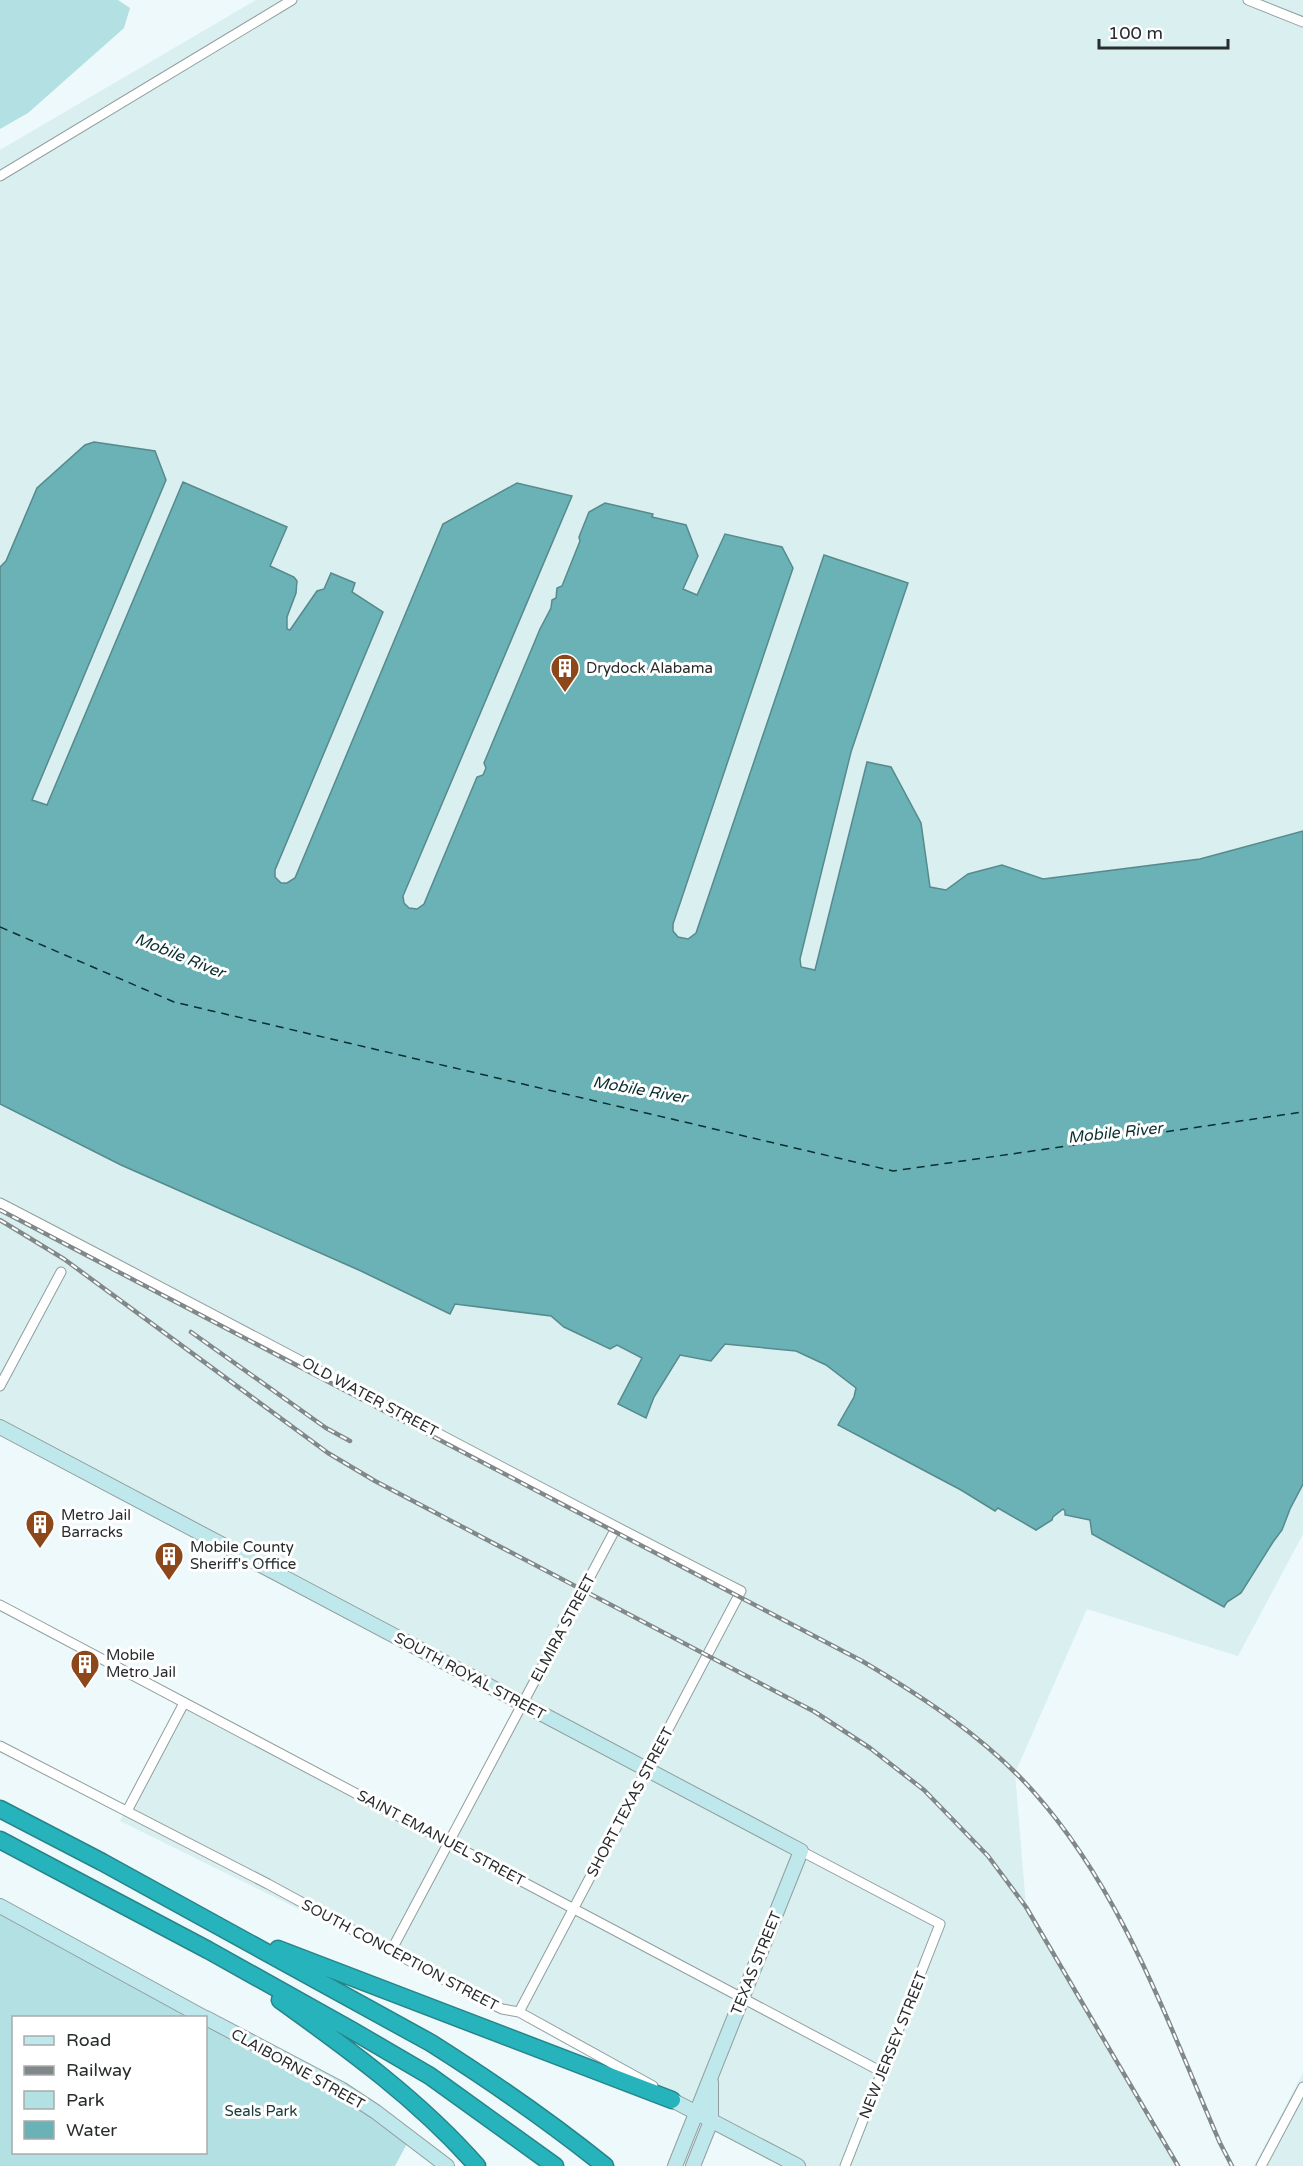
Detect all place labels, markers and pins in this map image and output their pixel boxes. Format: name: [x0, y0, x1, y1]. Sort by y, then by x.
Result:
building icon: Drydock Alabama: [549, 652, 581, 694]
place label: Drydock Alabama: [586, 659, 713, 677]
place label: Metro Jail Barracks: [61, 1506, 131, 1541]
building icon: Metro Jail Barracks: [24, 1508, 56, 1550]
place label: Mobile County Sheriff's Office: [190, 1538, 296, 1573]
building icon: Mobile County Sheriff's Office: [153, 1540, 185, 1582]
place label: Mobile Metro Jail: [106, 1646, 176, 1681]
building icon: Mobile Metro Jail: [69, 1648, 101, 1690]

